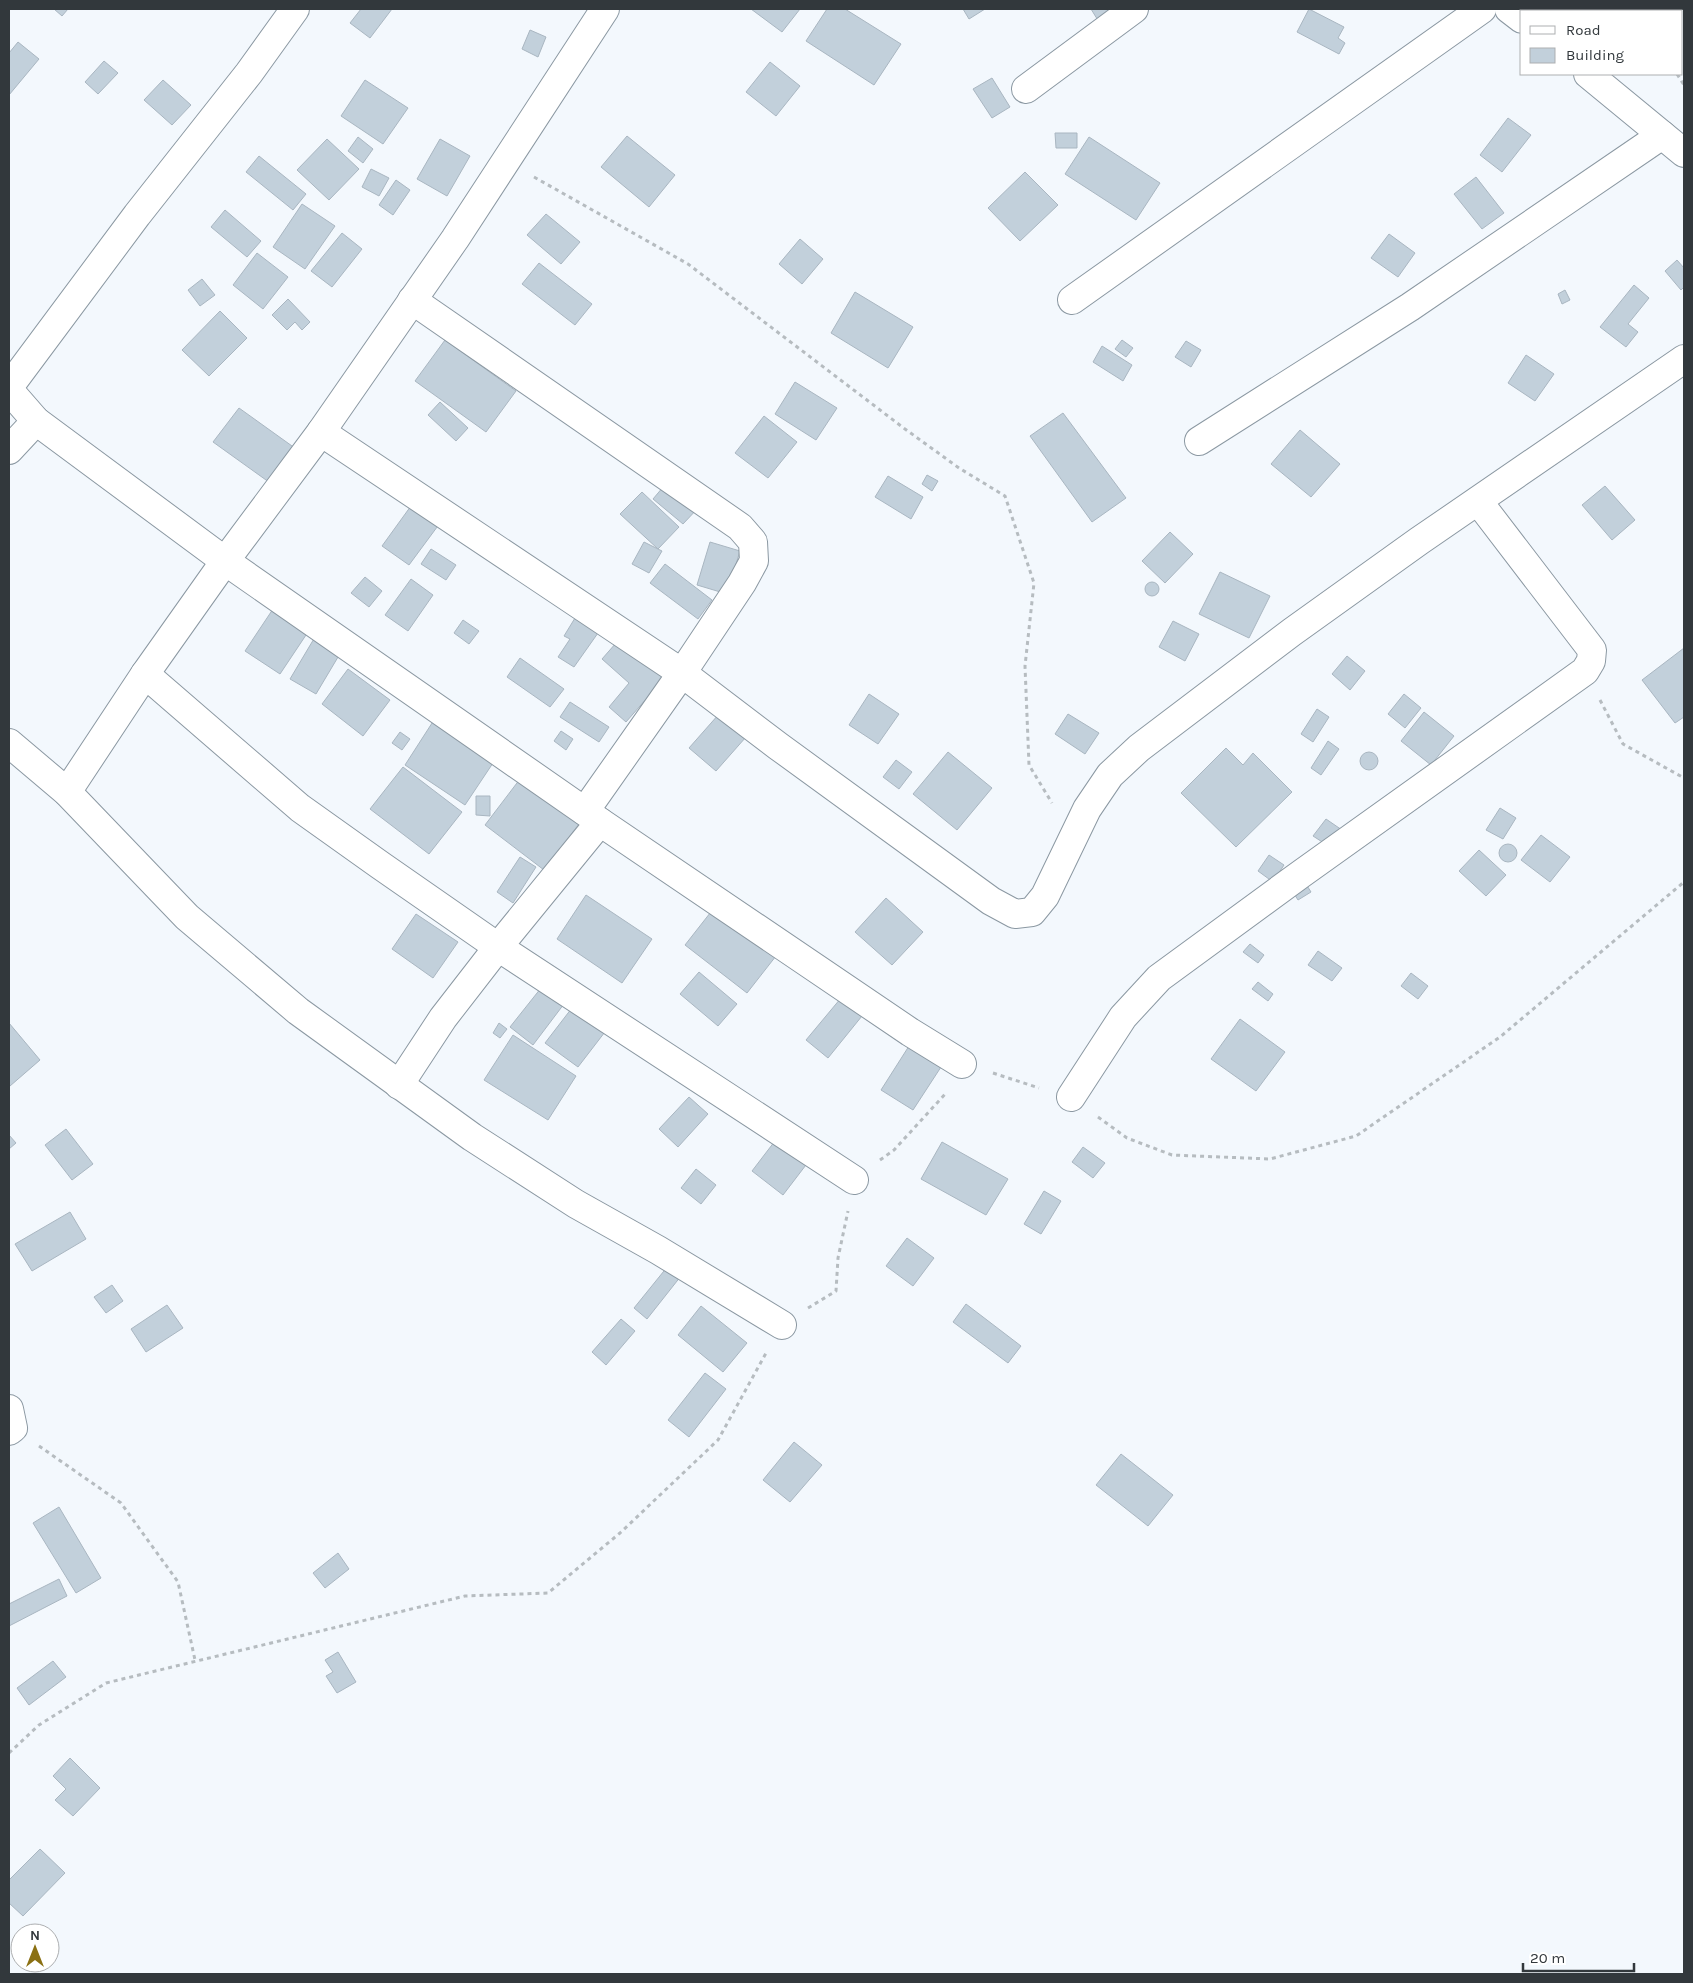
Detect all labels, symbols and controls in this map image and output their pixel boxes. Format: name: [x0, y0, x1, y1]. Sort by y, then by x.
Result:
legend: [1520, 10, 1683, 75]
text: Road: [1566, 21, 1601, 39]
text: Building: [1566, 46, 1624, 64]
north arrow: [10, 1923, 60, 1973]
text: N: [30, 1927, 40, 1944]
scale bar: [1523, 1940, 1634, 1972]
text: 20 m: [1530, 1949, 1565, 1967]

